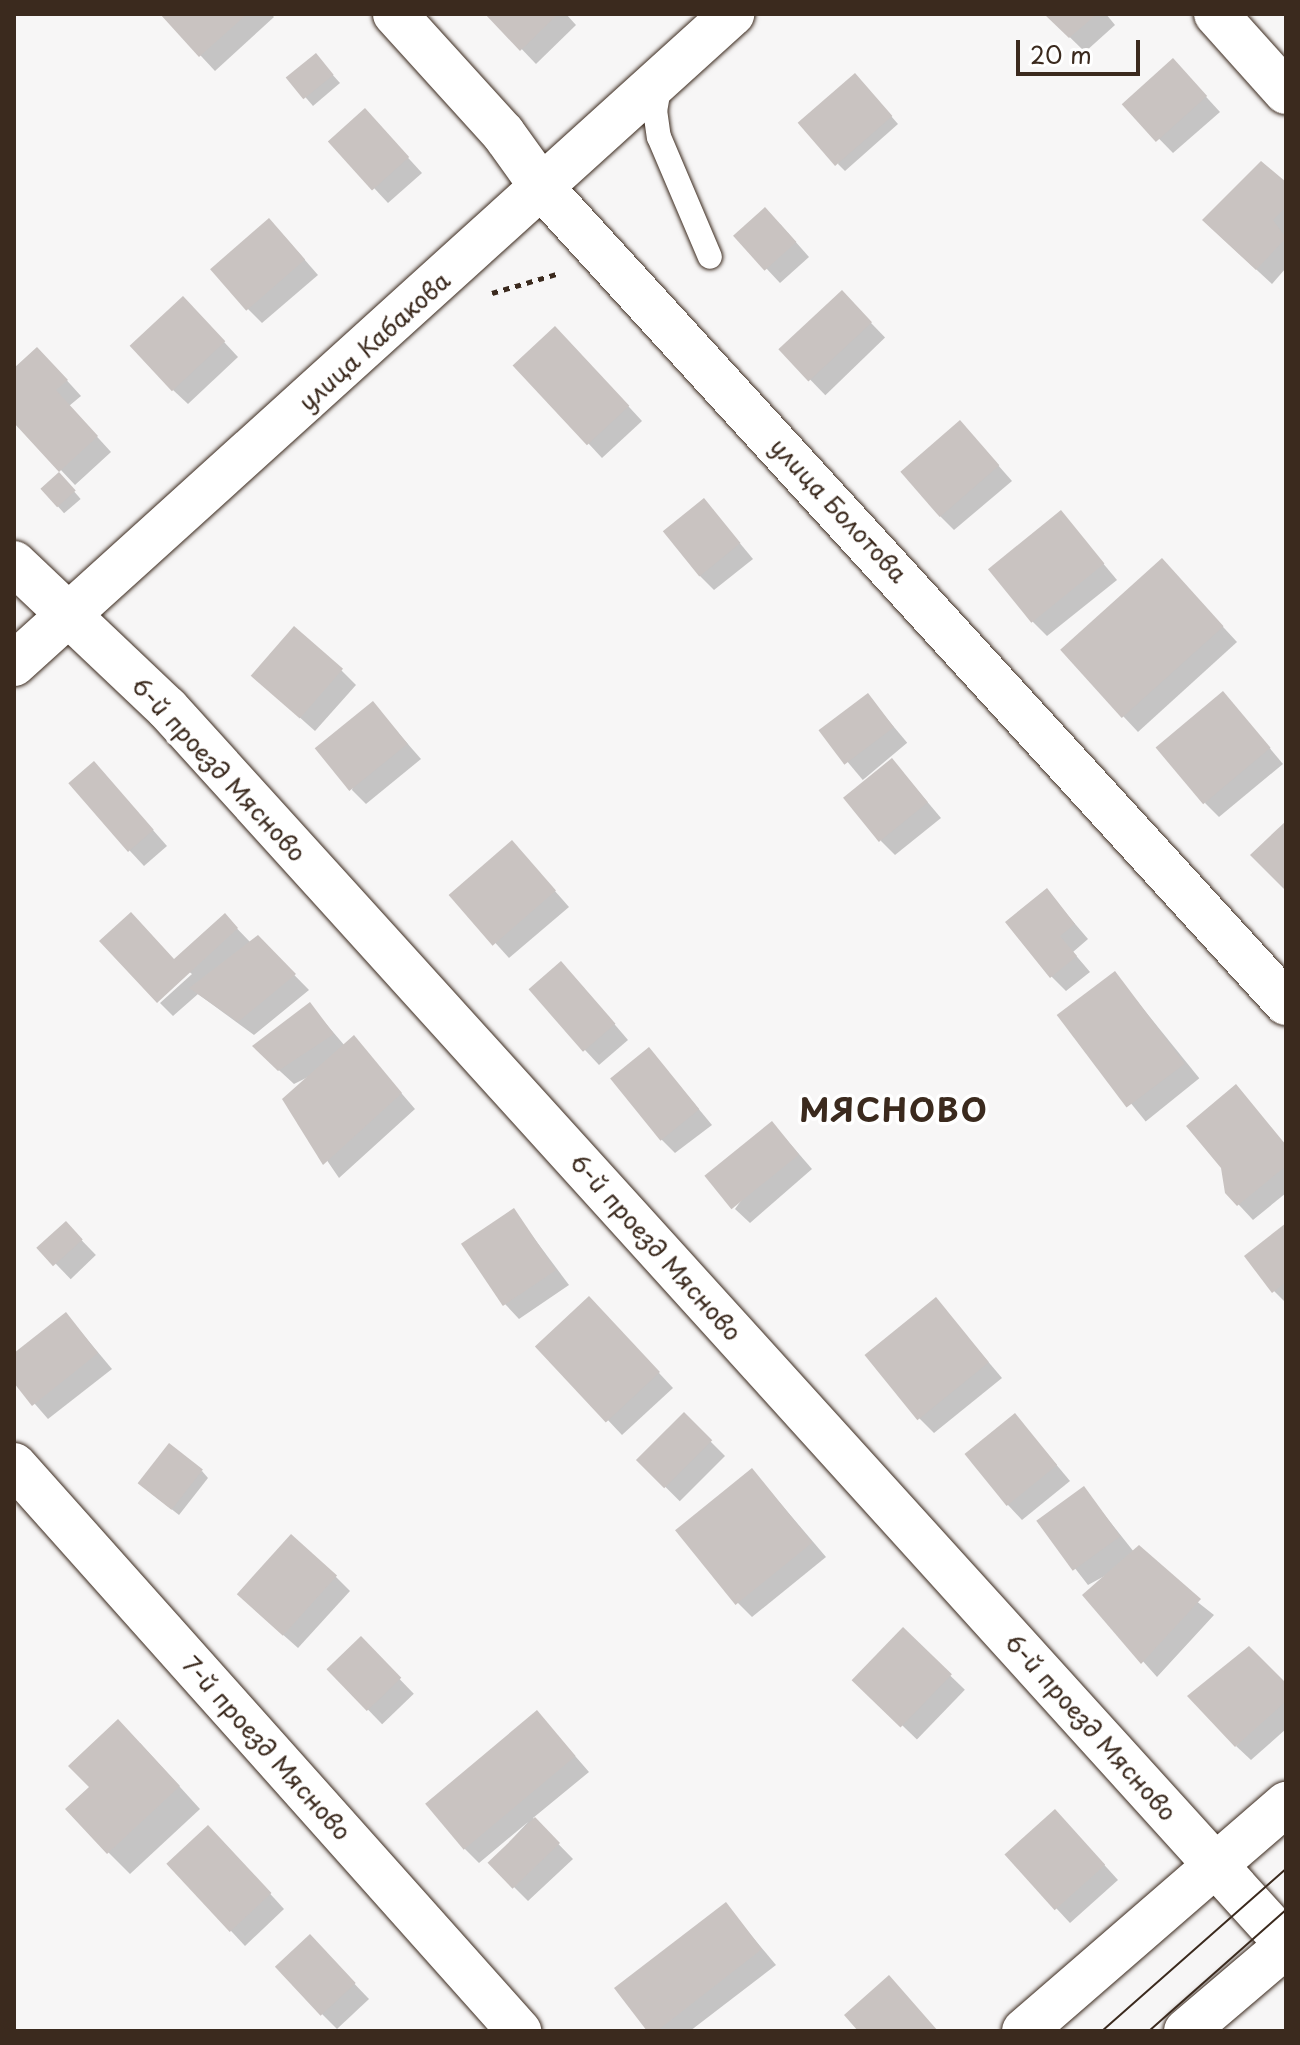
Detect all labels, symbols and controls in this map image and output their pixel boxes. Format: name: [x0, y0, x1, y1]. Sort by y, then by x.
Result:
scale bar: [1020, 24, 1144, 74]
text: 20 m: [1030, 36, 1092, 72]
street label: улица Кабакова: [292, 265, 456, 417]
street label: улица Болотова: [764, 431, 914, 589]
street label: 6-й проезд Мясново: [125, 670, 313, 868]
district label: МЯСНОВО: [800, 1090, 988, 1128]
street label: 6-й проезд Мясново: [564, 1147, 748, 1347]
street label: 6-й проезд Мясново: [999, 1627, 1183, 1827]
street label: 7-й проезд Мясново: [176, 1649, 358, 1847]

